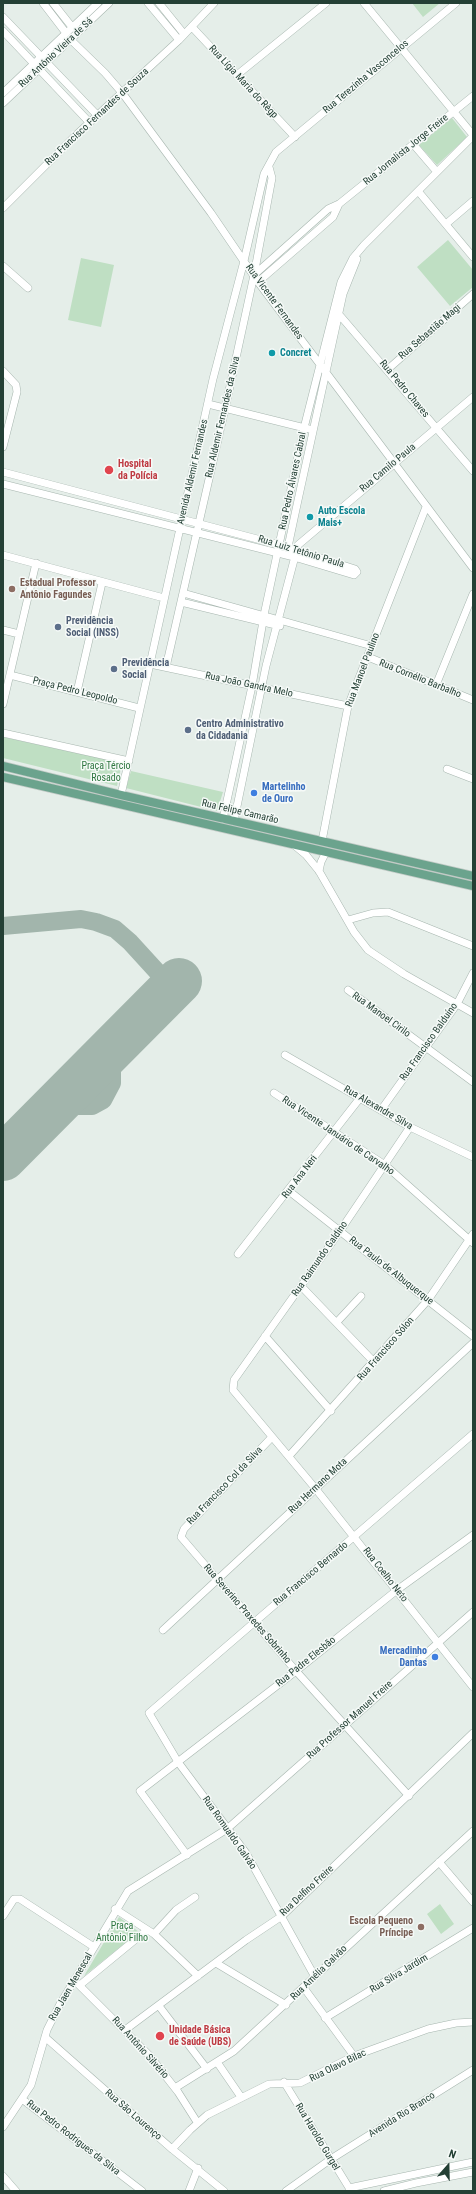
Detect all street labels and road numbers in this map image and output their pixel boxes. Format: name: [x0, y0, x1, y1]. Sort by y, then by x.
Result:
street label: Rua Antônio Vieira de Sá: [16, 16, 96, 90]
street label: Rua Terezinha Vasconcelos: [321, 38, 411, 116]
street label: Rua Lígia Maria do Rêgp: [206, 43, 280, 121]
street label: Rua Francisco Fernandes de Souza: [43, 66, 151, 168]
street label: Rua Jornalista Jorge Freire: [361, 112, 451, 188]
street label: Rua Vicente Fernandes: [243, 262, 305, 342]
street label: Rua Sebastião Magi: [397, 302, 463, 362]
street label: Rua Aldemir Fernandes da Silva: [203, 355, 243, 479]
street label: Rua Pedro Chaves: [376, 358, 432, 420]
street label: Avenida Aldemir Fernandes: [175, 418, 211, 526]
street label: Rua Pedro Álvares Cabral: [277, 431, 309, 531]
street label: Rua Camilo Paula: [358, 441, 418, 495]
street label: Rua Luiz Tetônio Paula: [256, 533, 346, 571]
street label: Rua Manoel Paulino: [343, 631, 383, 709]
street label: Rua Cornélio Barbalho: [377, 657, 463, 701]
street label: Rua João Gandra Melo: [204, 670, 294, 700]
street label: Praça Pedro Leopoldo: [31, 675, 119, 707]
street label: Rua Felipe Camarão: [200, 797, 280, 827]
street label: Rua Manoel Cirilo: [349, 990, 413, 1040]
street label: Rua Francisco Balduíno: [398, 1001, 460, 1083]
street label: Rua Alexandre Silva: [341, 1083, 415, 1133]
street label: Rua Vicente Januário de Carvalho: [280, 1094, 396, 1178]
street label: Rua Ana Neri: [280, 1153, 320, 1201]
street label: Rua Raimundo Galdino: [289, 1219, 351, 1299]
street label: Rua Paulo de Albuquerque: [346, 1234, 436, 1308]
street label: Rua Francisco Sólon: [355, 1315, 417, 1383]
street label: Rua Francisco Col da Silva: [185, 1444, 265, 1528]
street label: Rua Hermano Mota: [286, 1456, 350, 1516]
street label: Rua Francisco Bernardo: [271, 1539, 351, 1609]
street label: Rua Coelho Neto: [360, 1545, 410, 1605]
street label: Rua Severino Praxedes Sobrinho: [201, 1562, 293, 1666]
street label: Rua Padre Elesbão: [274, 1634, 338, 1690]
street label: Rua Professor Manuel Freire: [305, 1678, 395, 1762]
street label: Rua Romualdo Galvão: [199, 1794, 259, 1872]
street label: Rua Delfino Freire: [278, 1863, 336, 1919]
street label: Rua Amélia Galvão: [288, 1943, 350, 2003]
street label: Rua Jaen Menescal: [47, 1951, 95, 2023]
street label: Rua Silva Jardim: [368, 1952, 430, 1996]
street label: Rua Antônio Silvério: [109, 2015, 171, 2081]
street label: Rua Olavo Bilac: [308, 2047, 368, 2085]
street label: Rua São Lourenço: [102, 2087, 164, 2143]
street label: Avenida Rio Branco: [367, 2090, 437, 2140]
street label: Rua Pedro Rodrigues da Silva: [24, 2098, 122, 2178]
street label: Rua Haroldo Gurgel: [292, 2101, 342, 2173]

